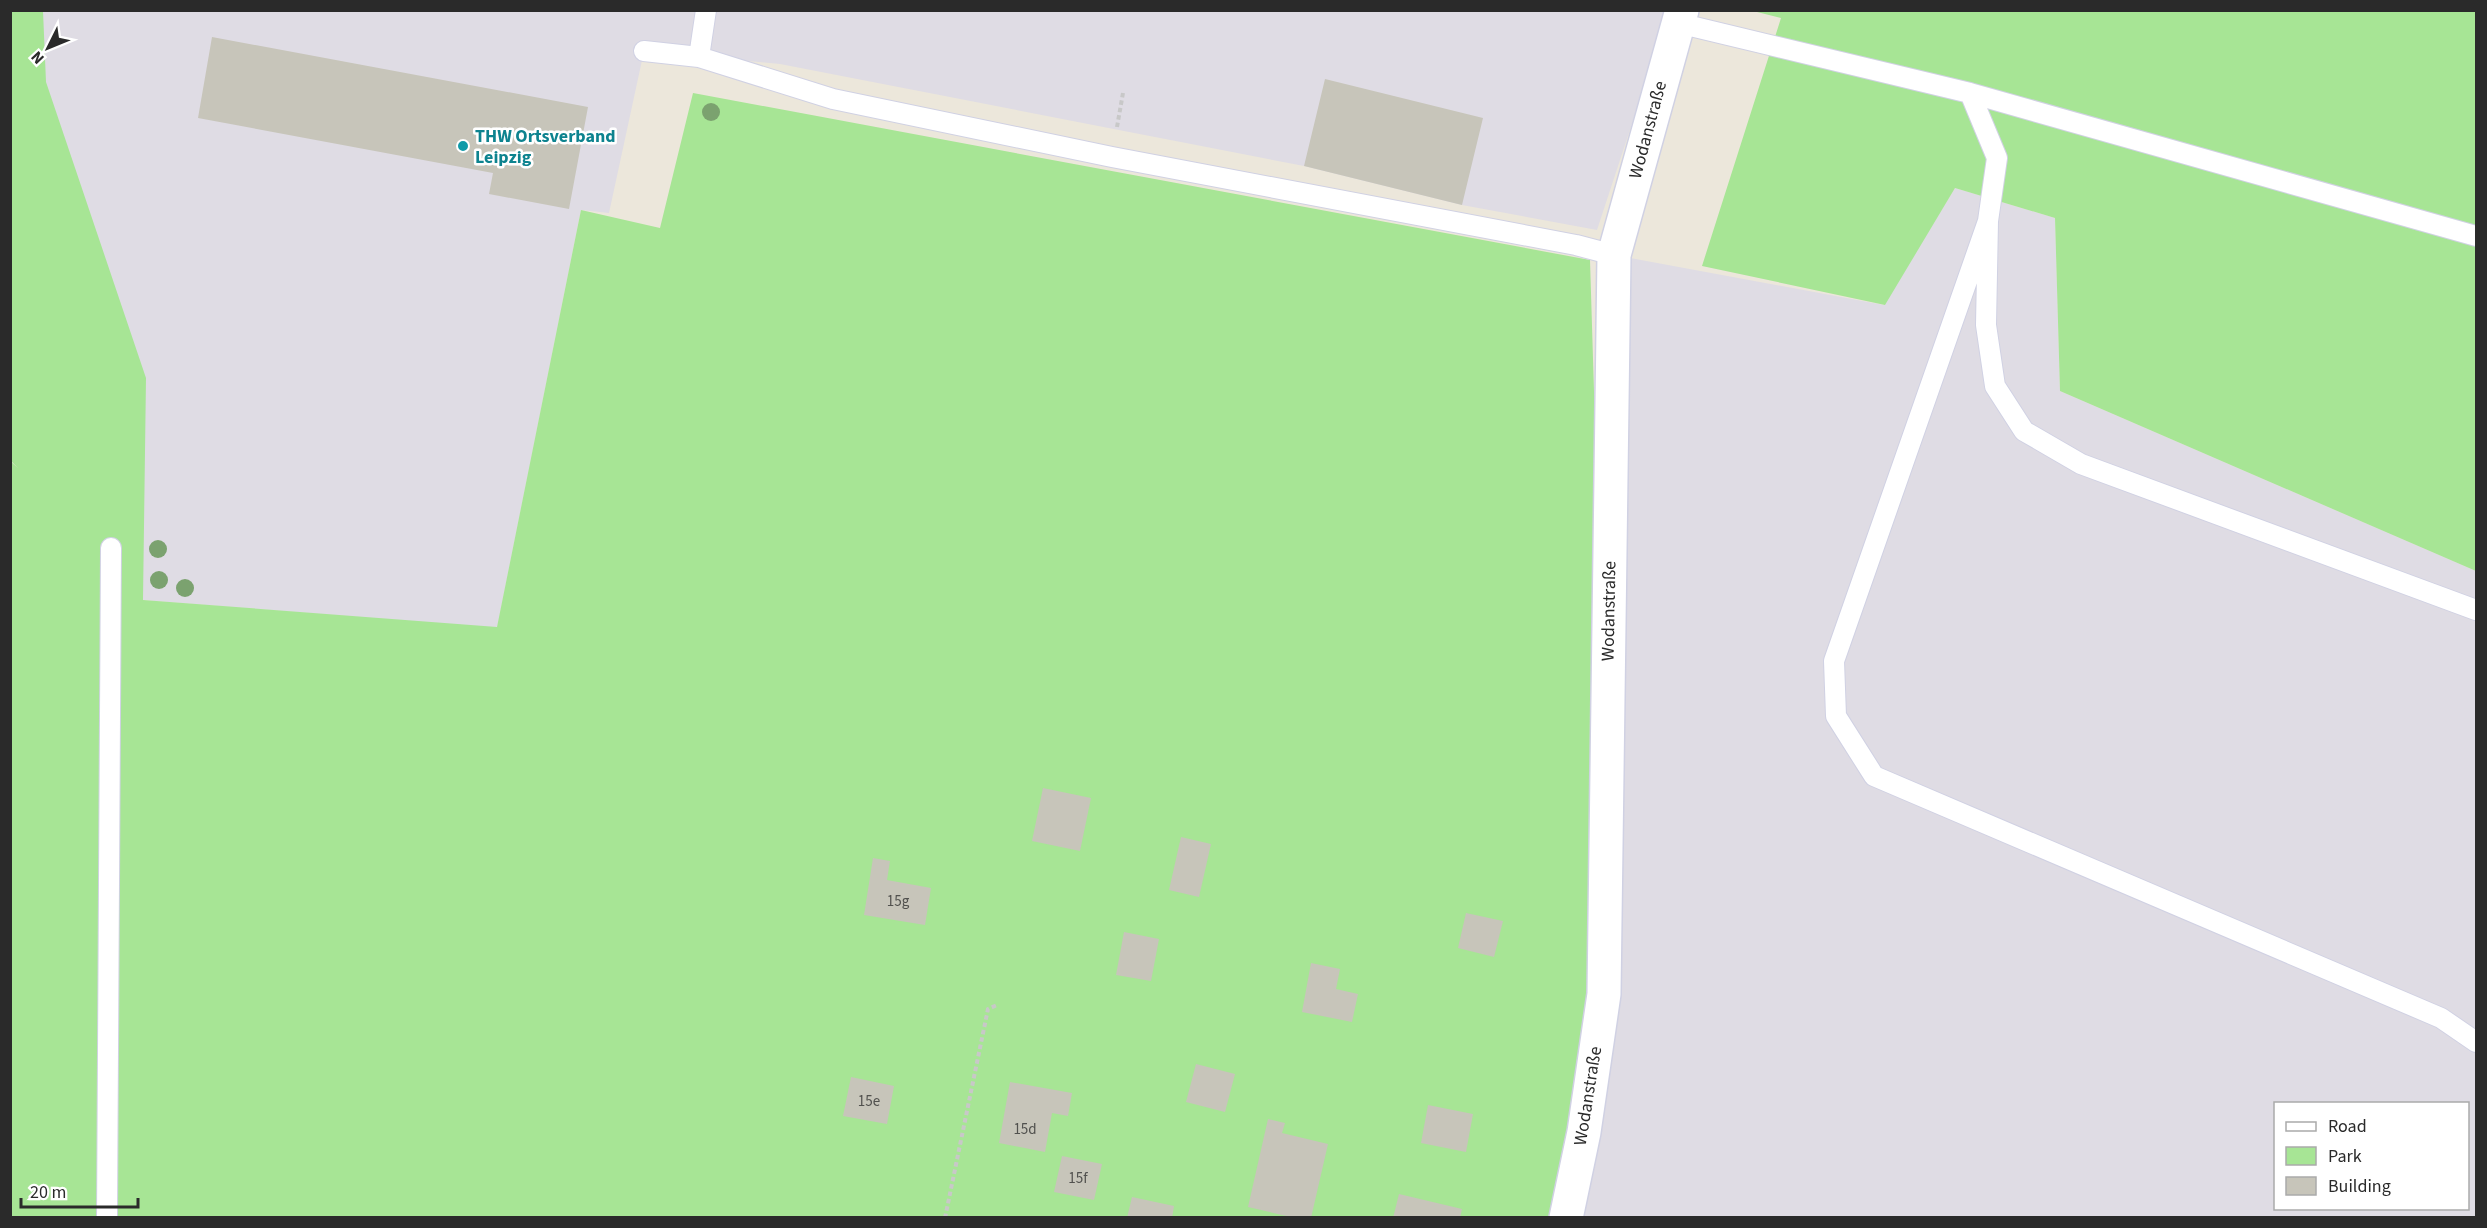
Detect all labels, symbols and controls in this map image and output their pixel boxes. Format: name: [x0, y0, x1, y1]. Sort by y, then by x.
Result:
north arrow: [18, 18, 78, 78]
text: N: [26, 46, 49, 69]
street label: Wodanstraße: [1623, 78, 1673, 182]
place label: THW Ortsverband Leipzig: [475, 124, 616, 170]
marker: THW Ortsverband Leipzig: [456, 139, 470, 153]
street label: Wodanstraße: [1596, 561, 1622, 661]
house number: 15g: [887, 891, 910, 912]
street label: Wodanstraße: [1568, 1044, 1608, 1147]
house number: 15e: [858, 1091, 880, 1112]
legend: [2274, 1102, 2469, 1210]
text: Road: [2328, 1114, 2367, 1139]
house number: 15d: [1013, 1119, 1037, 1140]
text: Park: [2328, 1144, 2362, 1169]
house number: 15f: [1068, 1168, 1088, 1189]
scale bar: [21, 1171, 138, 1209]
text: Building: [2328, 1174, 2391, 1199]
text: 20 m: [30, 1180, 66, 1205]

